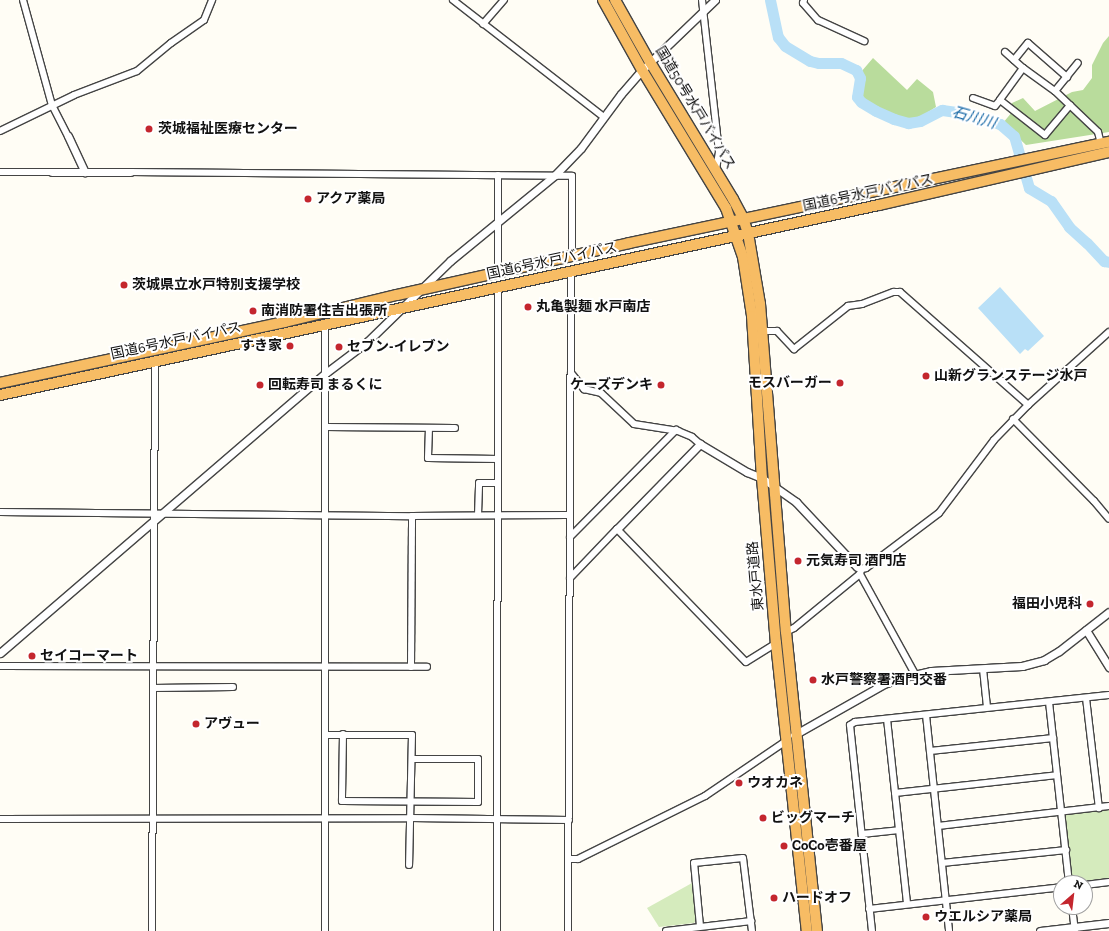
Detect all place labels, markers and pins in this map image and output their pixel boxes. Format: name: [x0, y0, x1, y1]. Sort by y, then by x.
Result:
place label: 茨城福祉医療センター: [158, 121, 298, 137]
marker: 茨城福祉医療センター: [143, 123, 155, 135]
place label: アクア薬局: [316, 191, 386, 207]
marker: アクア薬局: [303, 194, 313, 204]
place label: 茨城県立水戸特別支援学校: [132, 277, 300, 293]
marker: 茨城県立水戸特別支援学校: [119, 280, 129, 290]
place label: 丸亀製麺 水戸南店: [536, 299, 651, 315]
marker: 丸亀製麺 水戸南店: [523, 302, 533, 312]
place label: 南消防署住吉出張所: [261, 303, 387, 319]
marker: 南消防署住吉出張所: [248, 306, 258, 316]
place label: すき家: [240, 338, 282, 354]
place label: セブン-イレブン: [347, 339, 449, 355]
marker: すき家: [285, 341, 295, 351]
marker: セブン-イレブン: [334, 342, 344, 352]
place label: 山新グランステージ水戸: [934, 368, 1088, 384]
marker: 山新グランステージ水戸: [921, 371, 931, 381]
place label: モスバーガー: [748, 375, 832, 391]
place label: 回転寿司 まるくに: [268, 377, 383, 393]
place label: ケーズデンキ: [569, 377, 653, 393]
marker: モスバーガー: [835, 378, 845, 388]
marker: 回転寿司 まるくに: [255, 380, 265, 390]
marker: ケーズデンキ: [656, 380, 666, 390]
place label: 元気寿司 酒門店: [806, 553, 907, 569]
marker: 元気寿司 酒門店: [793, 556, 803, 566]
place label: 福田小児科: [1012, 596, 1082, 612]
marker: 福田小児科: [1085, 599, 1095, 609]
place label: セイコーマート: [40, 648, 138, 664]
marker: セイコーマート: [27, 651, 37, 661]
place label: 水戸警察署酒門交番: [821, 672, 947, 688]
marker: 水戸警察署酒門交番: [808, 675, 818, 685]
place label: アヴュー: [204, 716, 260, 732]
marker: アヴュー: [191, 719, 201, 729]
place label: ウオカネ: [747, 775, 803, 791]
marker: ウオカネ: [734, 778, 744, 788]
place label: ビッグマーチ: [771, 810, 855, 826]
marker: ビッグマーチ: [758, 813, 768, 823]
place label: CoCo壱番屋: [792, 838, 867, 854]
marker: CoCo壱番屋: [779, 841, 789, 851]
place label: ハードオフ: [782, 890, 852, 906]
marker: ハードオフ: [769, 893, 779, 903]
place label: ウエルシア薬局: [934, 909, 1032, 925]
marker: ウエルシア薬局: [921, 912, 931, 922]

